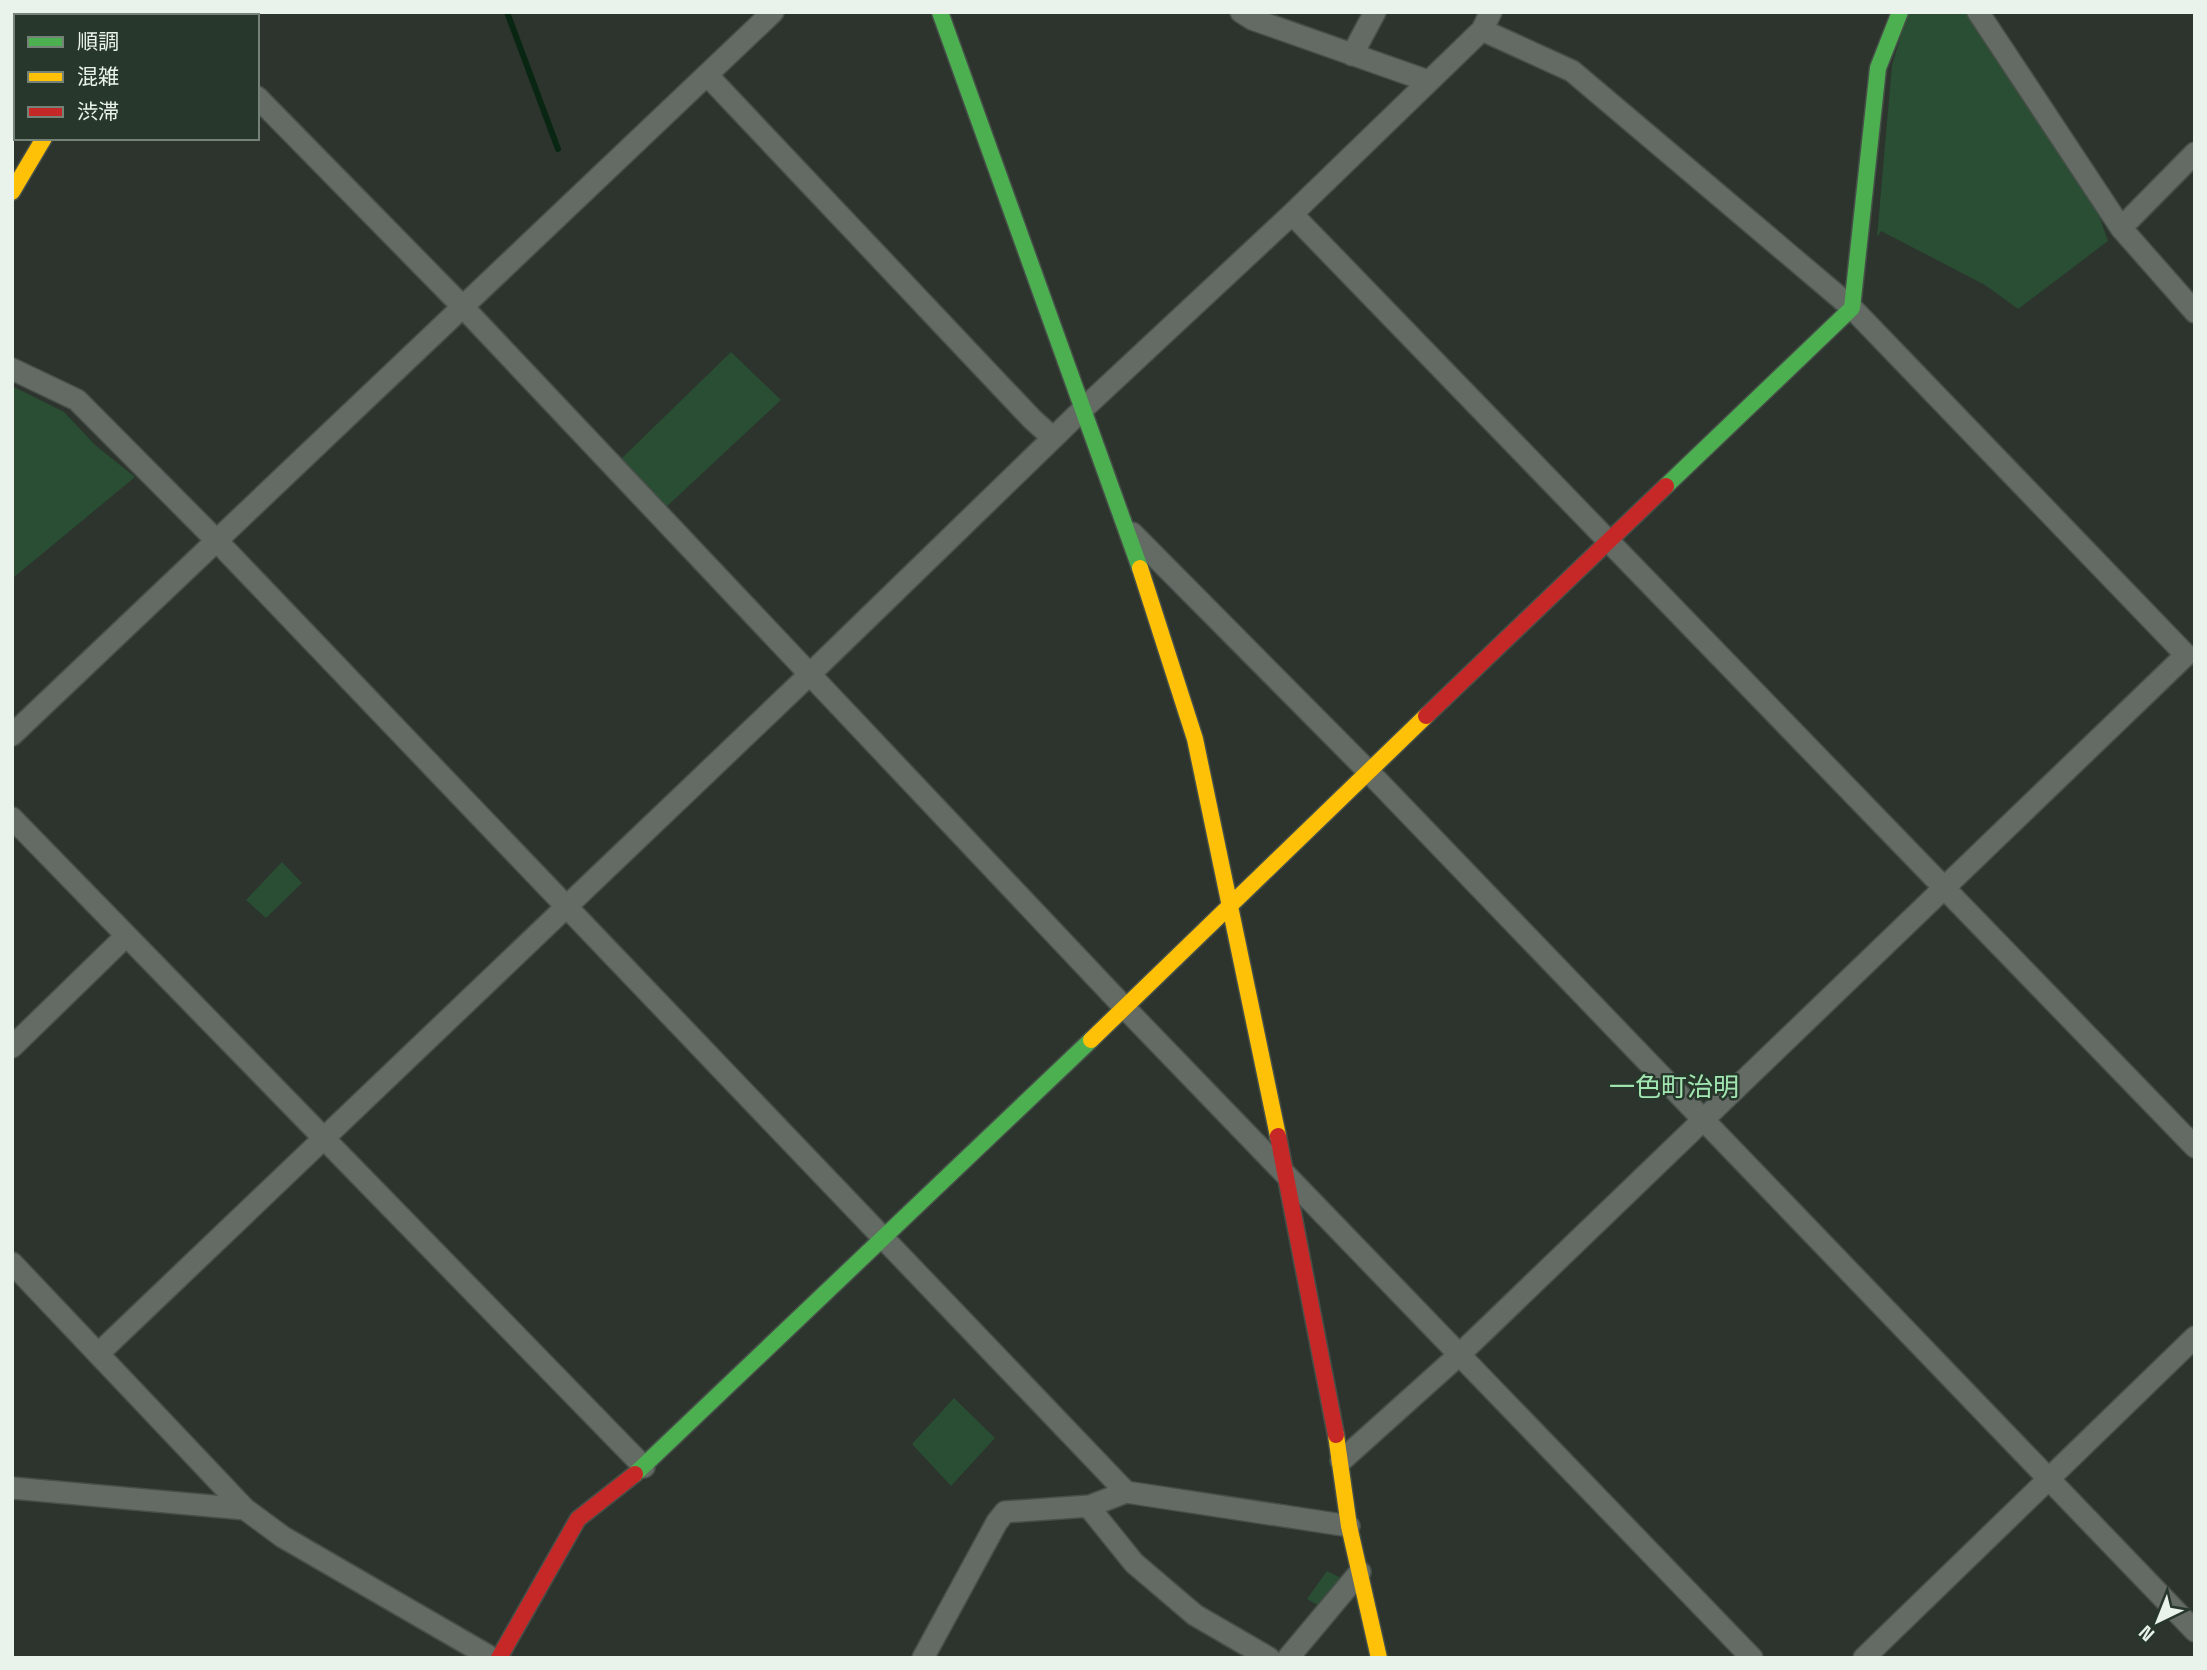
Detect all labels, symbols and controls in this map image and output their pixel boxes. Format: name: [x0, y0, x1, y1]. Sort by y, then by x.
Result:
legend: [14, 14, 259, 140]
text: 順調: [77, 28, 119, 55]
text: 混雑: [77, 63, 119, 90]
text: 渋滞: [77, 98, 119, 125]
district label: 一色町治明: [1609, 1070, 1739, 1104]
north arrow: [2123, 1586, 2193, 1656]
text: N: [2134, 1620, 2160, 1647]

